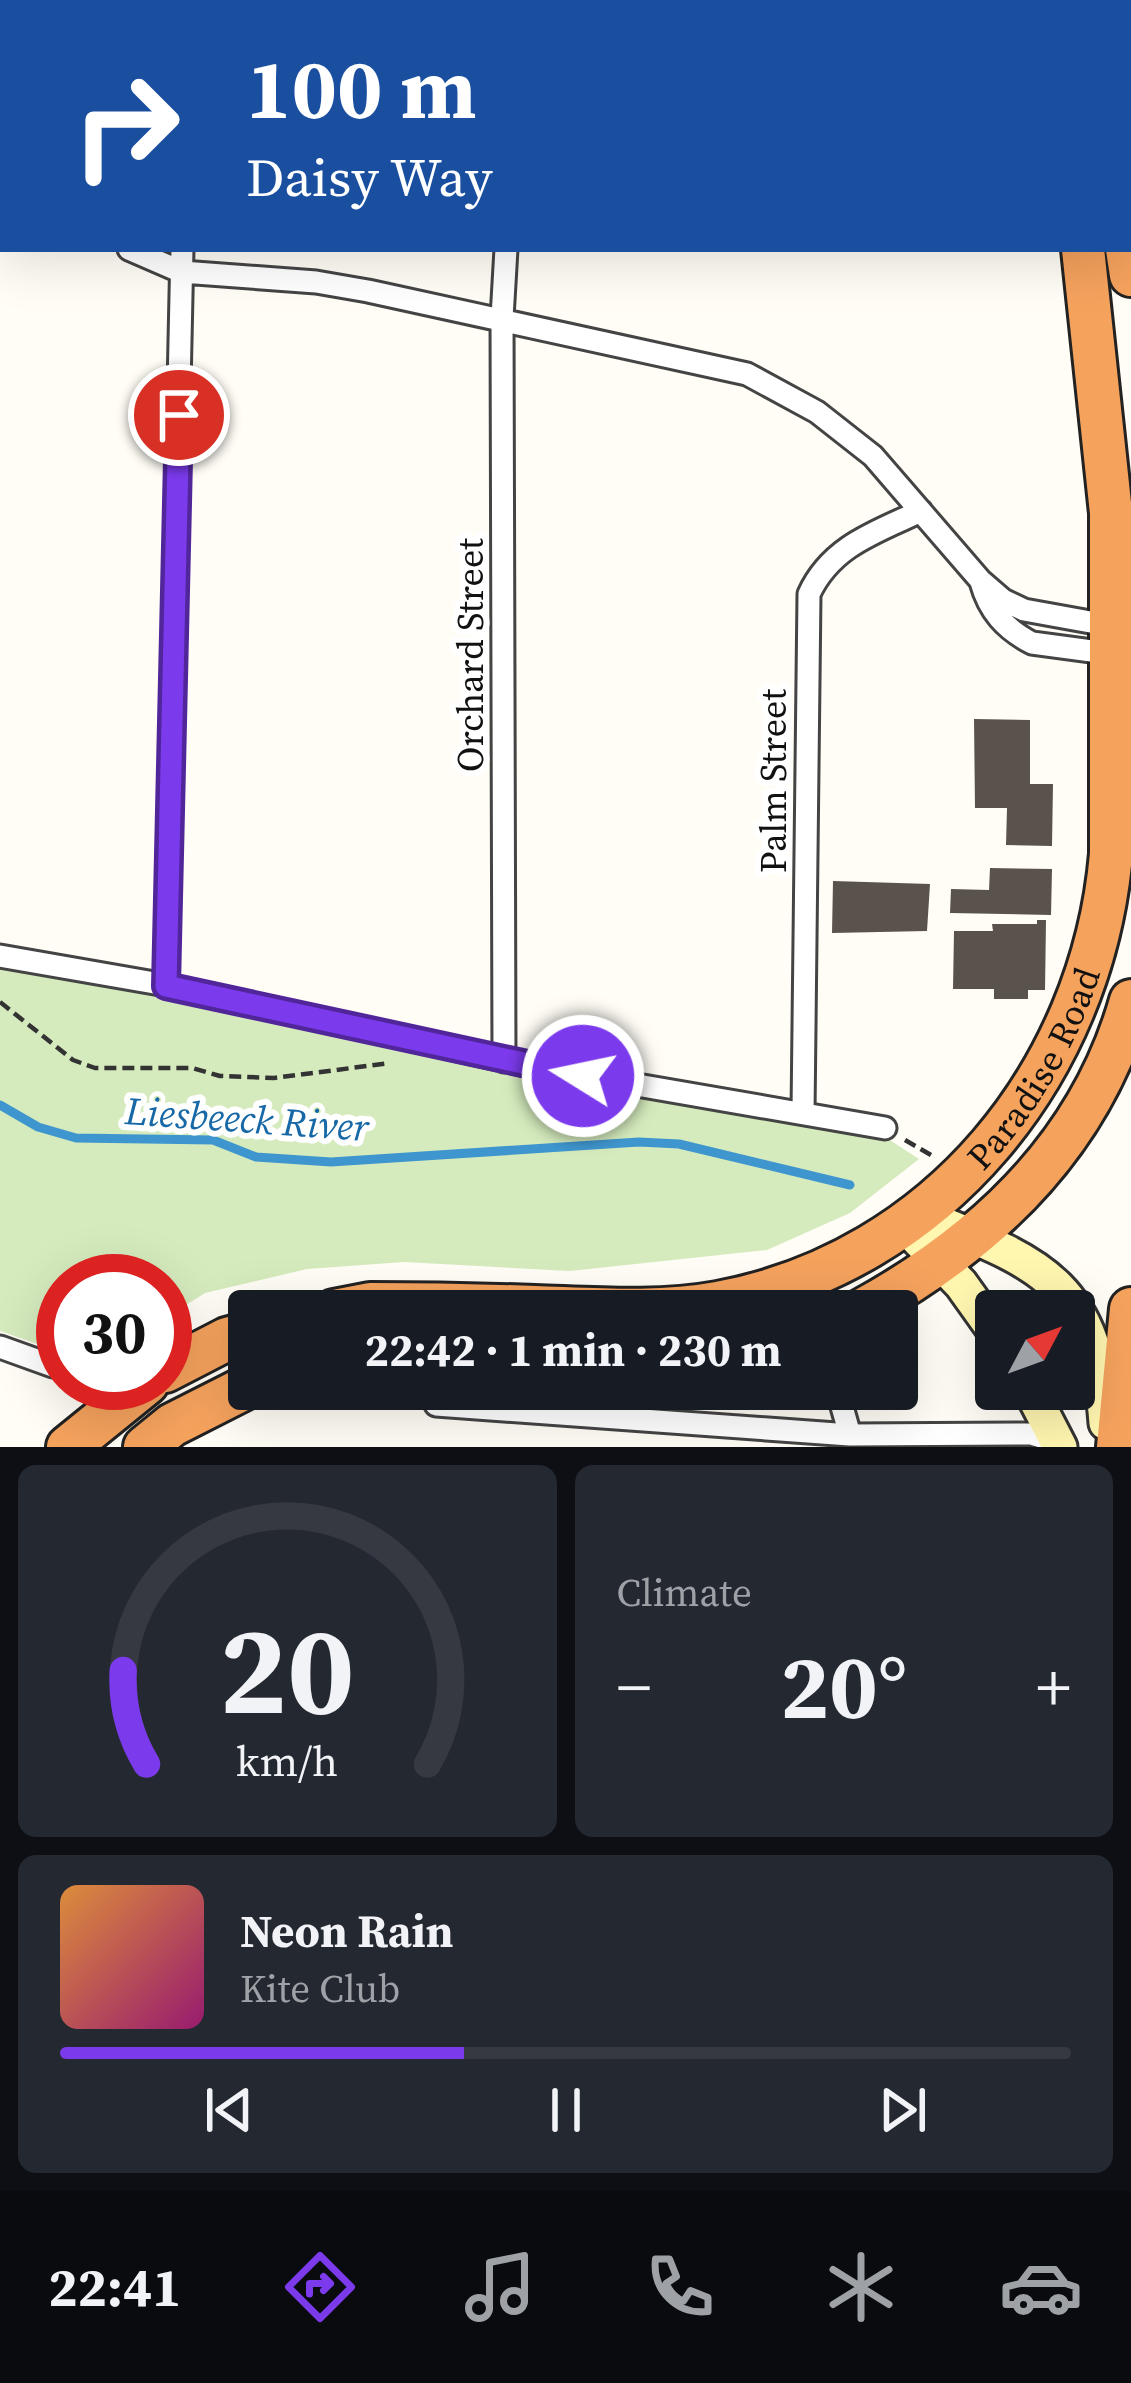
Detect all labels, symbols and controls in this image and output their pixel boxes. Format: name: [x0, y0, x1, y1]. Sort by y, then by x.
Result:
text: 100 m: [246, 31, 477, 146]
icon: right: [48, 48, 204, 204]
text: Daisy Way: [246, 140, 493, 214]
pin: [128, 364, 230, 466]
icon: arrive: [146, 382, 212, 448]
street label: Orchard Street: [446, 538, 495, 772]
street label: Palm Street: [749, 689, 798, 873]
street label: Paradise Road: [955, 961, 1111, 1180]
position arrow: [520, 1013, 646, 1139]
water label: Liesbeeck River: [122, 1084, 372, 1154]
speed limit sign: 30: [36, 1254, 192, 1410]
north arrow: [975, 1290, 1095, 1410]
map controls: [975, 1290, 1095, 1410]
text: 22:42 · 1 min · 230 m: [365, 1319, 781, 1381]
text: Climate: [617, 1566, 752, 1619]
text: 20: [220, 1584, 355, 1755]
text: 20°: [780, 1625, 907, 1748]
text: −: [617, 1642, 651, 1732]
text: +: [1036, 1642, 1071, 1732]
text: km/h: [236, 1732, 338, 1790]
text: Neon Rain: [240, 1900, 453, 1962]
text: Kite Club: [240, 1962, 400, 2015]
icon: previous: [196, 2077, 262, 2143]
icon: pause: [533, 2077, 599, 2143]
icon: next: [870, 2077, 936, 2143]
icon: directions: [278, 2245, 362, 2329]
icon: music: [458, 2245, 542, 2329]
icon: phone: [638, 2245, 722, 2329]
icon: climate: [819, 2245, 903, 2329]
icon: car: [999, 2245, 1083, 2329]
text: 22:41: [48, 2250, 181, 2324]

